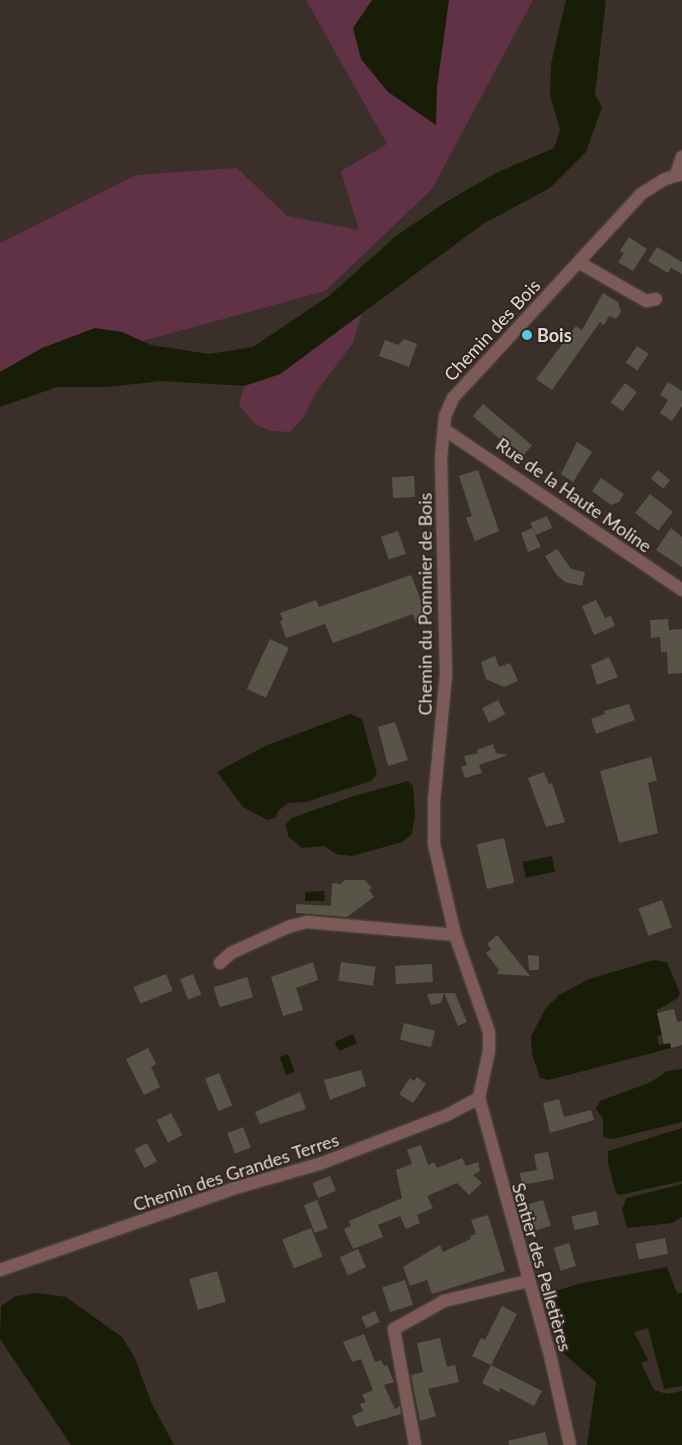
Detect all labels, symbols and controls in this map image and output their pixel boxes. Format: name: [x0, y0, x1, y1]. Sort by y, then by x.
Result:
street label: Chemin des Bois: [439, 275, 545, 385]
place label: Bois: [537, 324, 572, 346]
marker: Bois: [521, 329, 533, 341]
street label: Rue de la Haute Moline: [492, 433, 656, 557]
street label: Chemin du Pommier de Bois: [414, 492, 436, 716]
street label: Chemin des Grandes Terres: [130, 1128, 342, 1216]
street label: Sentier des Pelletières: [508, 1180, 576, 1354]

